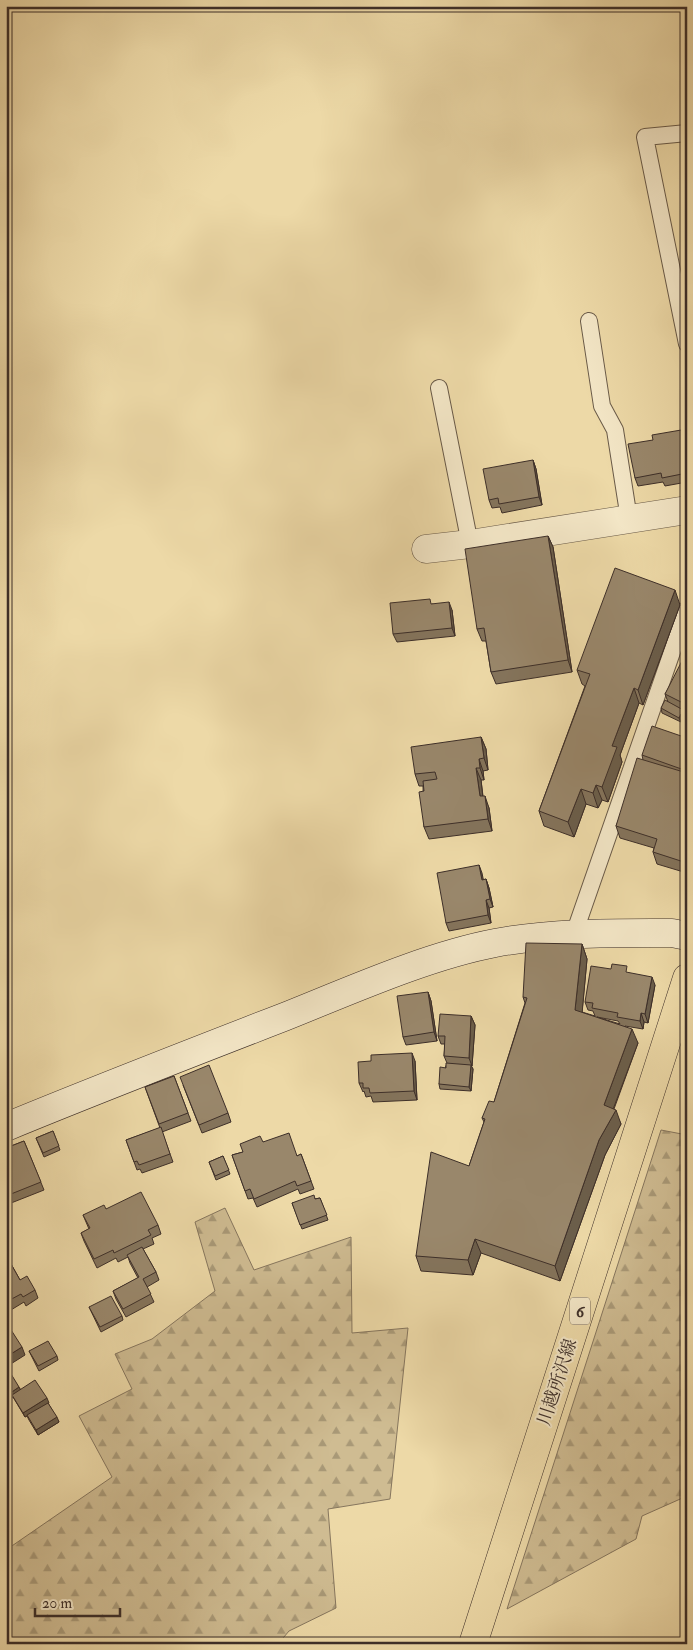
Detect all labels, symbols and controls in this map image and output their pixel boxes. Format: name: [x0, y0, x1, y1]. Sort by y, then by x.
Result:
road number: 6: [570, 1298, 590, 1324]
street label: 川越所沢線: [533, 1336, 582, 1429]
scale bar: [35, 1585, 120, 1617]
text: 20 m: [42, 1594, 72, 1613]

